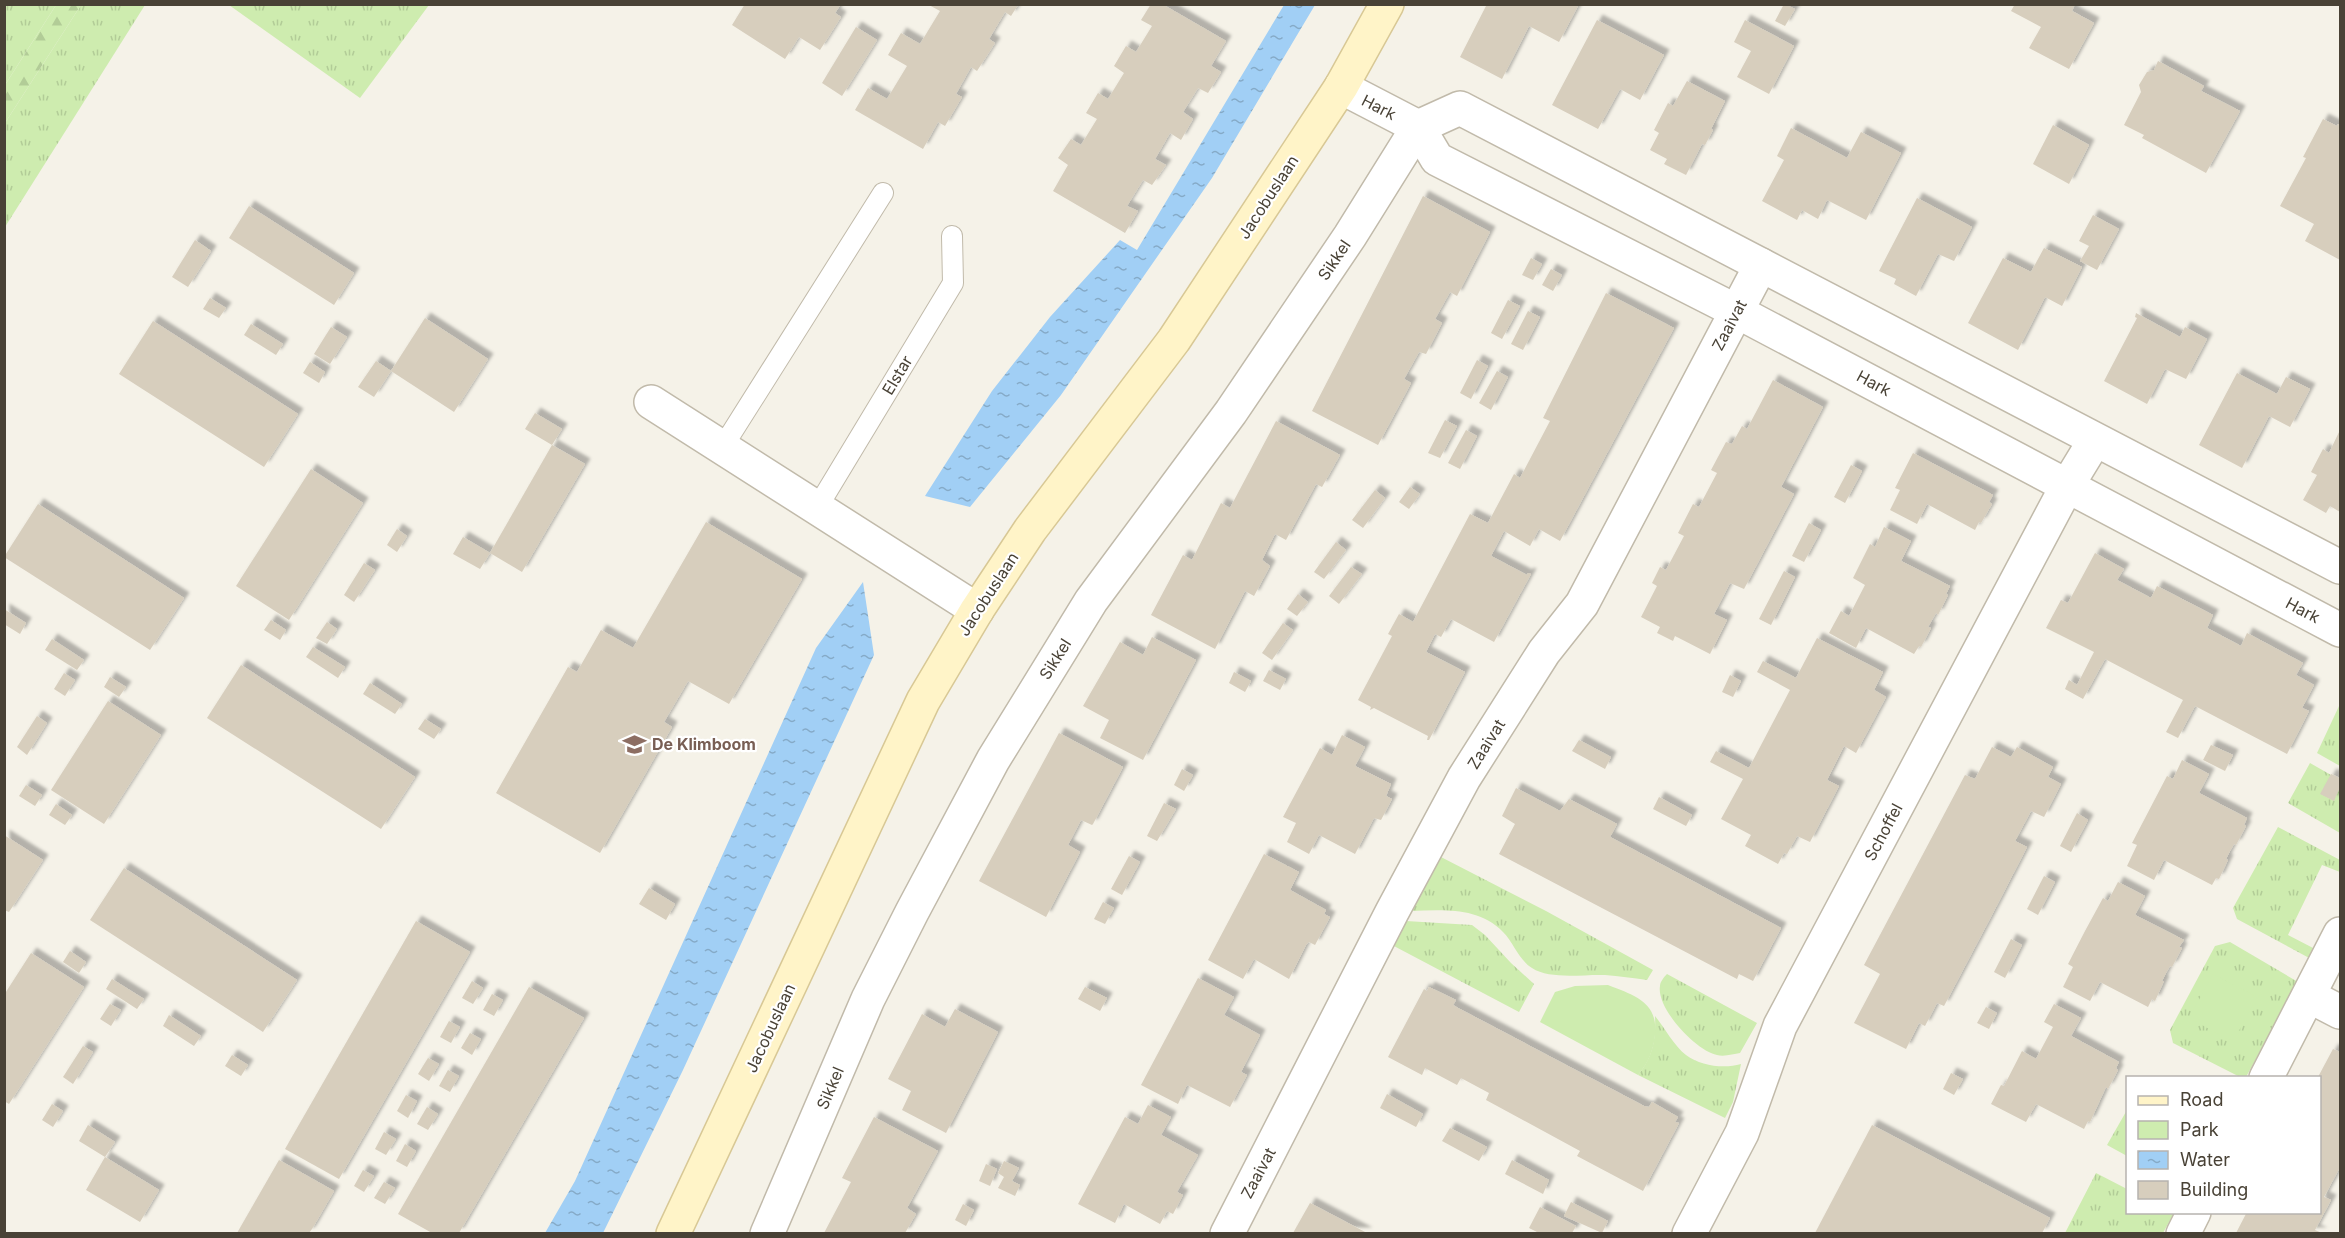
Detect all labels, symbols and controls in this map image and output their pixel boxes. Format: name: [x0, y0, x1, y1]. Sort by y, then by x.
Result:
street label: Hark: [1358, 90, 1400, 124]
street label: Jacobuslaan: [1234, 151, 1302, 243]
street label: Sikkel: [1313, 236, 1355, 284]
street label: Zaaivat: [1707, 296, 1751, 354]
street label: Elstar: [878, 352, 916, 398]
street label: Hark: [1853, 366, 1895, 400]
street label: Jacobuslaan: [954, 548, 1022, 640]
street label: Hark: [2282, 593, 2324, 627]
street label: Sikkel: [1035, 635, 1075, 683]
street label: Zaaivat: [1463, 715, 1509, 773]
school or university icon: De Klimboom: [621, 731, 647, 757]
place label: De Klimboom: [652, 734, 756, 754]
street label: Schoffel: [1860, 800, 1906, 864]
street label: Jacobuslaan: [741, 980, 799, 1076]
street label: Sikkel: [812, 1064, 848, 1112]
legend: [2126, 1076, 2321, 1214]
text: Road: [2180, 1089, 2223, 1110]
text: Park: [2180, 1119, 2219, 1140]
street label: Zaaivat: [1236, 1144, 1280, 1202]
text: Water: [2180, 1149, 2230, 1170]
text: Building: [2180, 1179, 2248, 1200]

